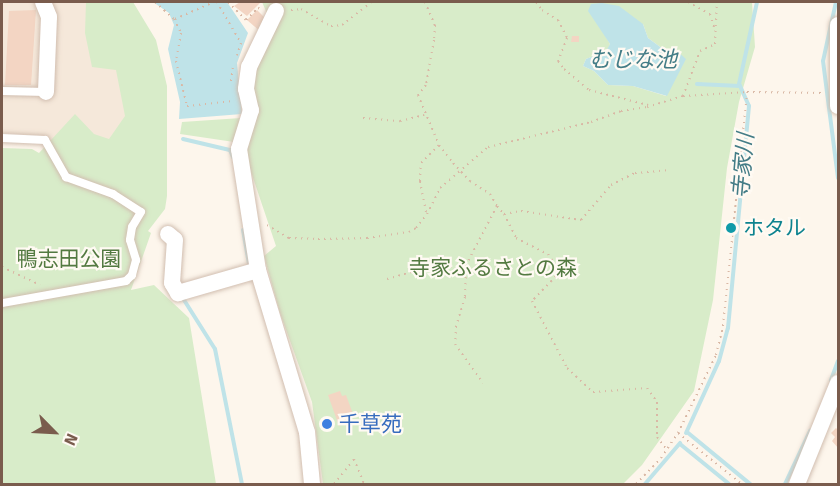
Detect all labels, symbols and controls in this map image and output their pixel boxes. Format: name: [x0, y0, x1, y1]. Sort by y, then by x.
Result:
water label: むじな池: [589, 47, 677, 73]
water label: 寺家川: [727, 132, 759, 200]
place label: ホタル: [743, 215, 806, 241]
marker: ホタル: [724, 221, 738, 235]
park label: 鴨志田公園: [17, 246, 121, 272]
park label: 寺家ふるさとの森: [409, 255, 577, 281]
north arrow: [24, 402, 84, 462]
place label: 千草苑: [339, 411, 402, 437]
marker: 千草苑: [320, 417, 334, 431]
text: N: [59, 430, 82, 448]

